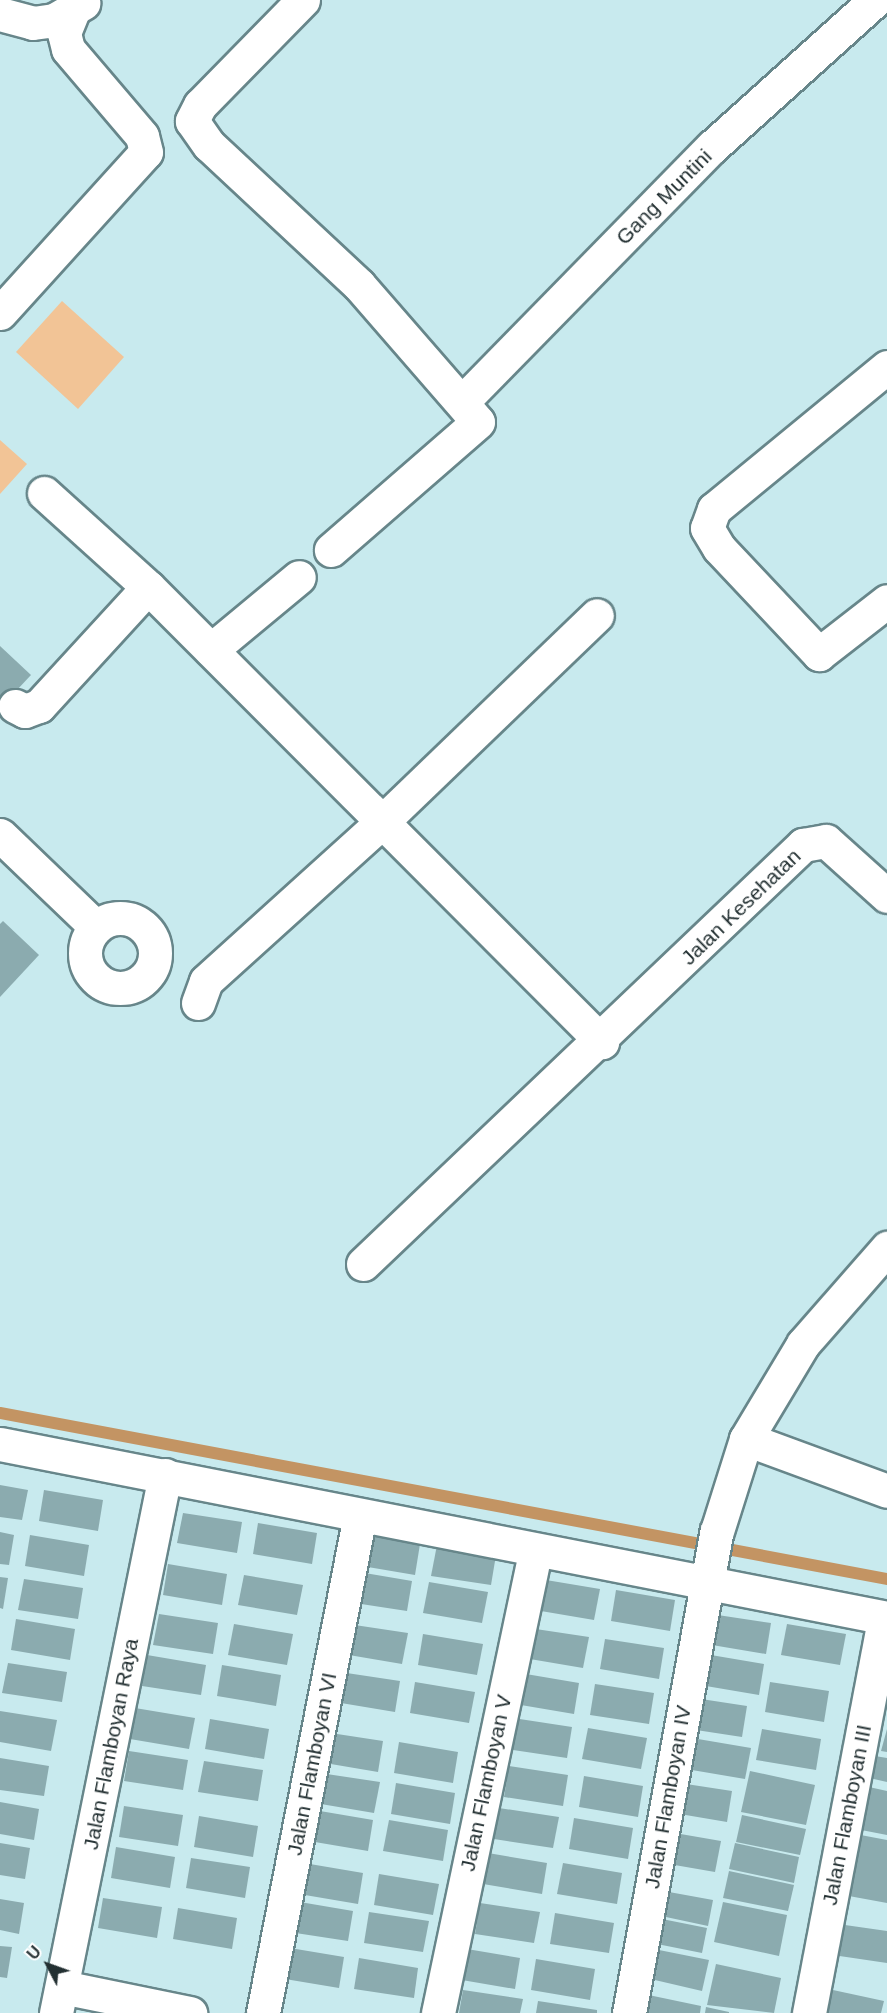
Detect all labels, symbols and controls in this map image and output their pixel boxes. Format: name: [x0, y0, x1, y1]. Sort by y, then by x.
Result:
street label: Gang Muntini: [611, 144, 717, 250]
street label: Jalan Kesehatan: [676, 844, 806, 970]
street label: Jalan Flamboyan Raya: [78, 1636, 144, 1852]
street label: Jalan Flamboyan VI: [282, 1671, 342, 1857]
street label: Jalan Flamboyan V: [455, 1692, 517, 1874]
street label: Jalan Flamboyan IV: [639, 1703, 697, 1891]
street label: Jalan Flamboyan III: [817, 1723, 877, 1907]
north arrow: [18, 1935, 78, 1995]
text: U: [24, 1943, 44, 1963]

